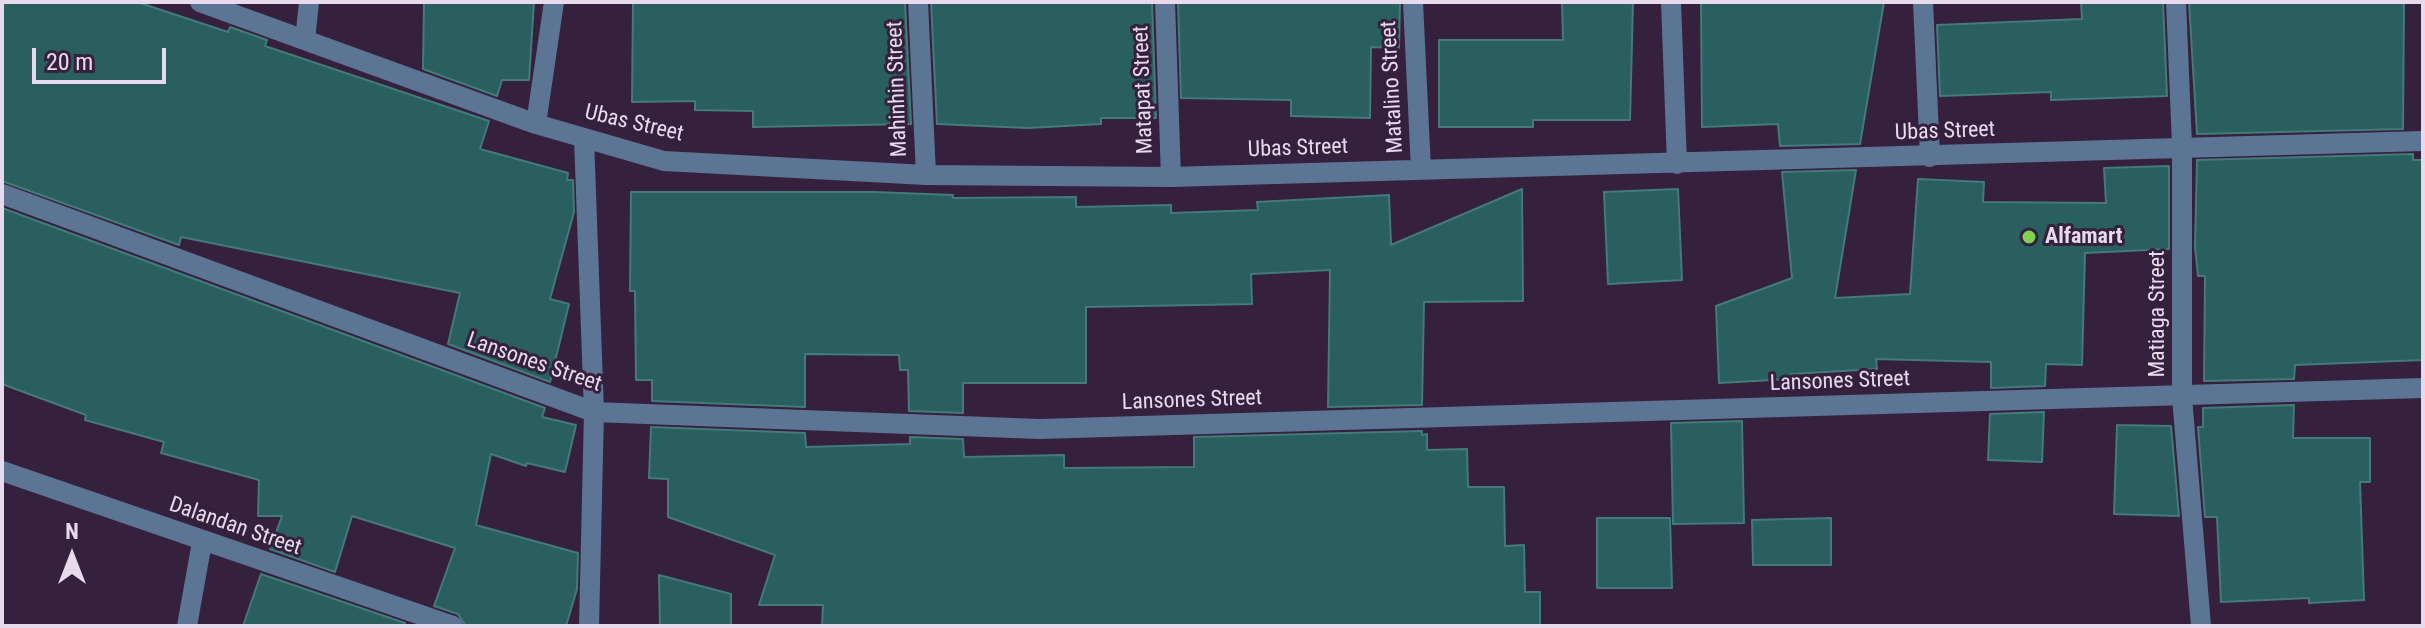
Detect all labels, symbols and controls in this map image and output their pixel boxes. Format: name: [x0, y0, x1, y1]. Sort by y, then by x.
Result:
street label: Mahinhin Street: [882, 20, 914, 158]
street label: Matalino Street: [1376, 20, 1410, 154]
street label: Matapat Street: [1129, 25, 1159, 155]
scale bar: [36, 32, 170, 82]
text: 20 m: [46, 48, 93, 76]
street label: Ubas Street: [582, 100, 686, 148]
street label: Ubas Street: [1894, 117, 1996, 147]
street label: Ubas Street: [1247, 134, 1349, 164]
place label: Alfamart: [2045, 224, 2123, 250]
marker: Alfamart: [2020, 228, 2038, 246]
street label: Matiaga Street: [2145, 250, 2171, 378]
street label: Lansones Street: [463, 328, 605, 398]
street label: Lansones Street: [1769, 366, 1911, 398]
street label: Lansones Street: [1121, 385, 1263, 417]
street label: Dalandan Street: [165, 492, 305, 562]
north arrow: [32, 516, 112, 596]
text: N: [65, 519, 79, 544]

